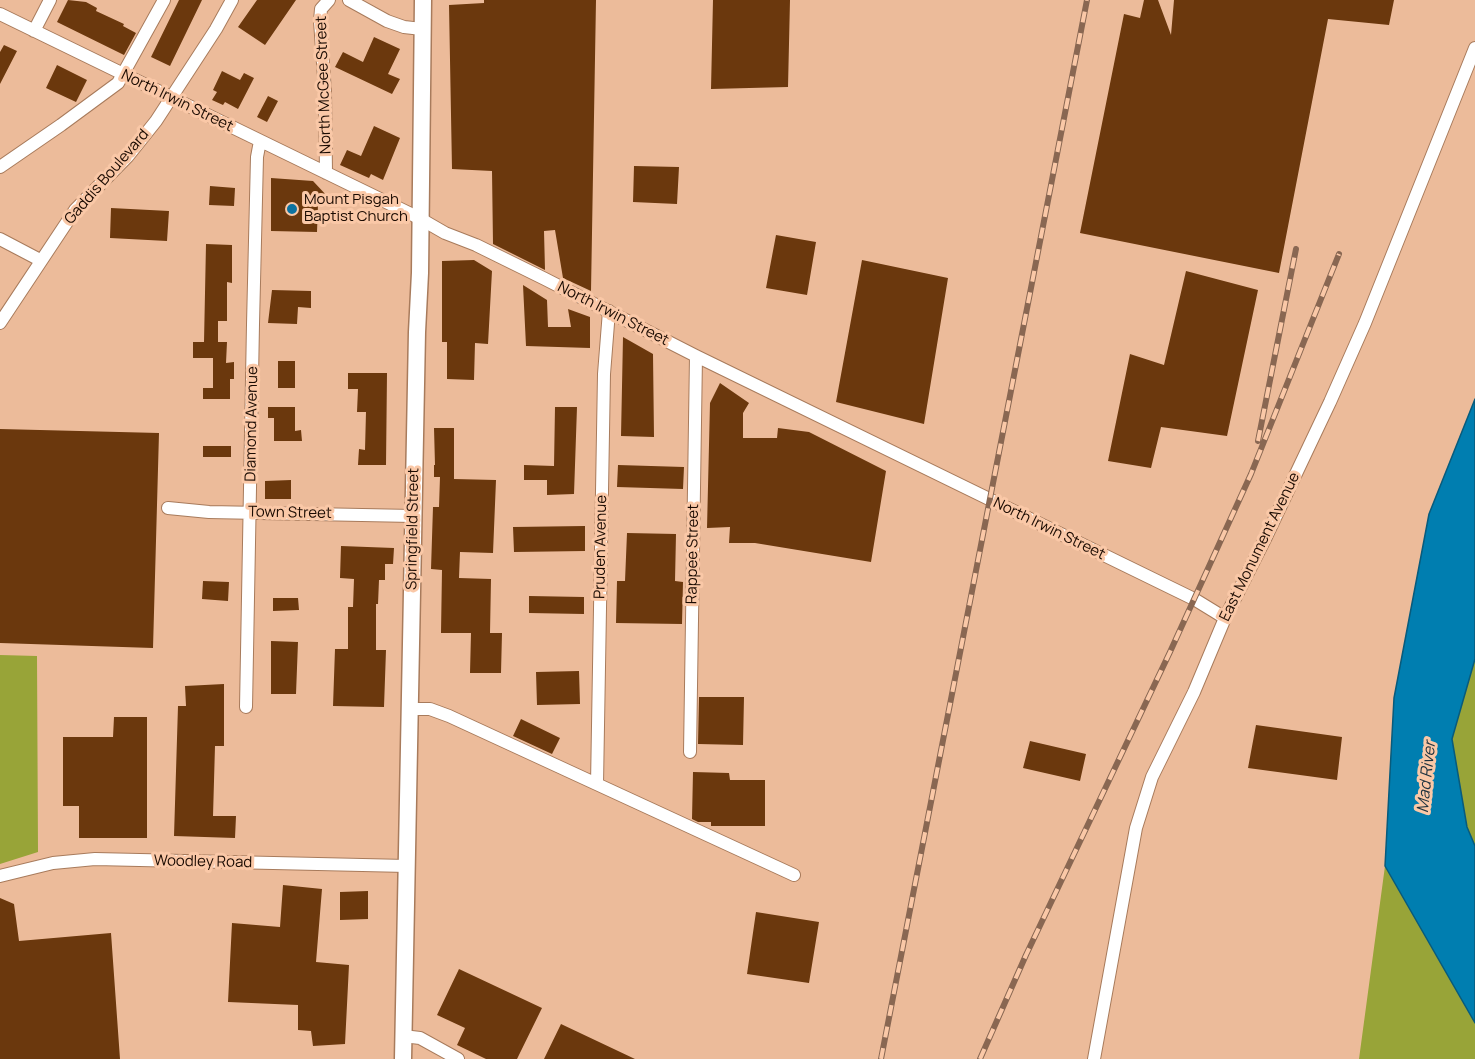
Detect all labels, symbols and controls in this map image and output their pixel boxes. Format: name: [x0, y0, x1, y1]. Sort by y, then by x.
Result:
street label: North McGee Street: [313, 15, 335, 155]
street label: North Irwin Street: [118, 66, 236, 136]
street label: Gaddis Boulevard: [61, 126, 153, 228]
place label: Mount Pisgah Baptist Church: [304, 191, 408, 226]
marker: Mount Pisgah Baptist Church: [285, 202, 299, 216]
street label: North Irwin Street: [554, 278, 672, 350]
street label: Diamond Avenue: [242, 366, 262, 482]
street label: Springfield Street: [403, 468, 423, 590]
street label: East Monument Avenue: [1216, 470, 1304, 624]
street label: North Irwin Street: [990, 494, 1108, 564]
street label: Pruden Avenue: [591, 495, 611, 599]
street label: Town Street: [248, 503, 332, 523]
street label: Rappee Street: [683, 504, 703, 604]
water label: Mad River: [1414, 740, 1440, 814]
street label: Woodley Road: [154, 852, 252, 872]

